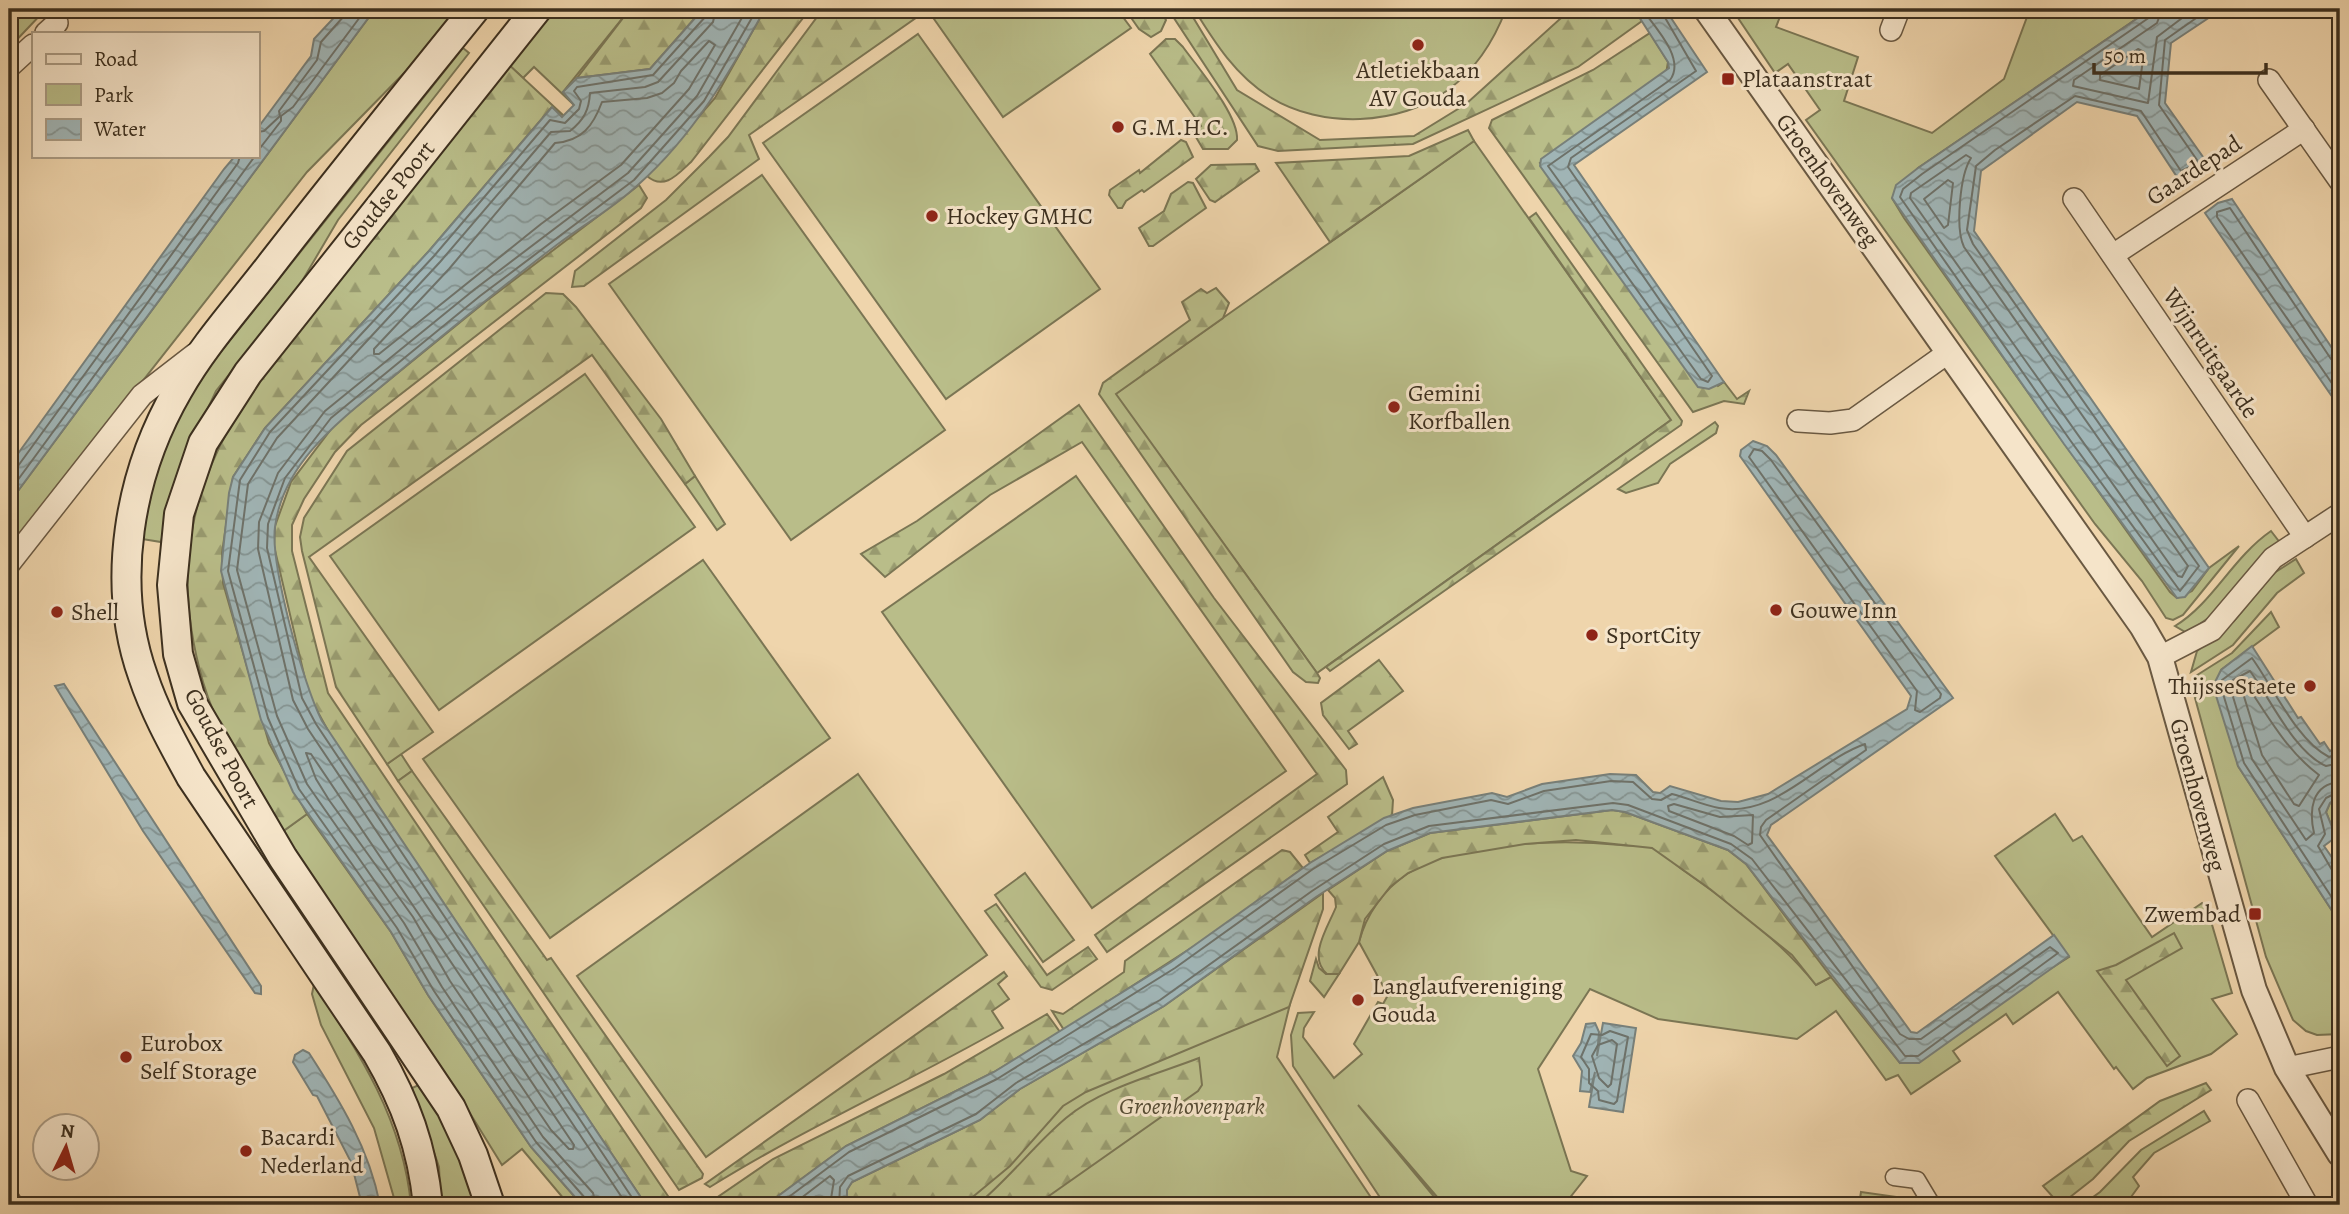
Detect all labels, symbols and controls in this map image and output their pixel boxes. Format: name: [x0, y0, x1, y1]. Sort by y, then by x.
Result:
legend: [32, 32, 259, 158]
scale bar: [2094, 32, 2265, 76]
marker: Atletiekbaan AV Gouda: [1410, 37, 1426, 53]
text: 50 m: [2104, 42, 2146, 70]
text: Road: [94, 45, 138, 73]
place label: Atletiekbaan AV Gouda: [1355, 54, 1480, 114]
place label: Plataanstraat: [1742, 63, 1873, 95]
marker: Plataanstraat: [1720, 71, 1736, 87]
text: Park: [94, 81, 134, 109]
street label: Groenhovenweg: [1769, 107, 1887, 253]
place label: G.M.H.C.: [1132, 111, 1229, 143]
text: Water: [93, 115, 146, 143]
marker: G.M.H.C.: [1110, 119, 1126, 135]
street label: Gaardepad: [2140, 127, 2248, 213]
street label: Goudse Poort: [334, 134, 442, 256]
place label: Hockey GMHC: [946, 200, 1093, 232]
marker: Hockey GMHC: [924, 208, 940, 224]
street label: Wijnruitgaarde: [2155, 281, 2266, 424]
place label: Gemini Korfballen: [1408, 377, 1510, 437]
marker: Gemini Korfballen: [1386, 399, 1402, 415]
place label: Gouwe Inn: [1790, 594, 1897, 626]
place label: Shell: [71, 596, 119, 628]
marker: Gouwe Inn: [1768, 602, 1784, 618]
marker: Shell: [49, 604, 65, 620]
place label: SportCity: [1606, 619, 1701, 651]
marker: SportCity: [1584, 627, 1600, 643]
place label: ThijsseStaete: [2168, 670, 2296, 702]
marker: ThijsseStaete: [2302, 678, 2318, 694]
street label: Goudse Poort: [177, 682, 267, 814]
street label: Groenhovenweg: [2162, 715, 2234, 875]
place label: Zwembad: [2144, 898, 2241, 930]
marker: Zwembad: [2247, 906, 2263, 922]
place label: Langlaufvereniging Gouda: [1372, 970, 1563, 1030]
marker: Langlaufvereniging Gouda: [1350, 992, 1366, 1008]
place label: Eurobox Self Storage: [140, 1027, 257, 1087]
marker: Eurobox Self Storage: [118, 1049, 134, 1065]
park label: Groenhovenpark: [1119, 1090, 1265, 1122]
north arrow: [32, 1112, 102, 1182]
text: N: [59, 1118, 76, 1145]
place label: Bacardi Nederland: [260, 1121, 364, 1181]
marker: Bacardi Nederland: [238, 1143, 254, 1159]

